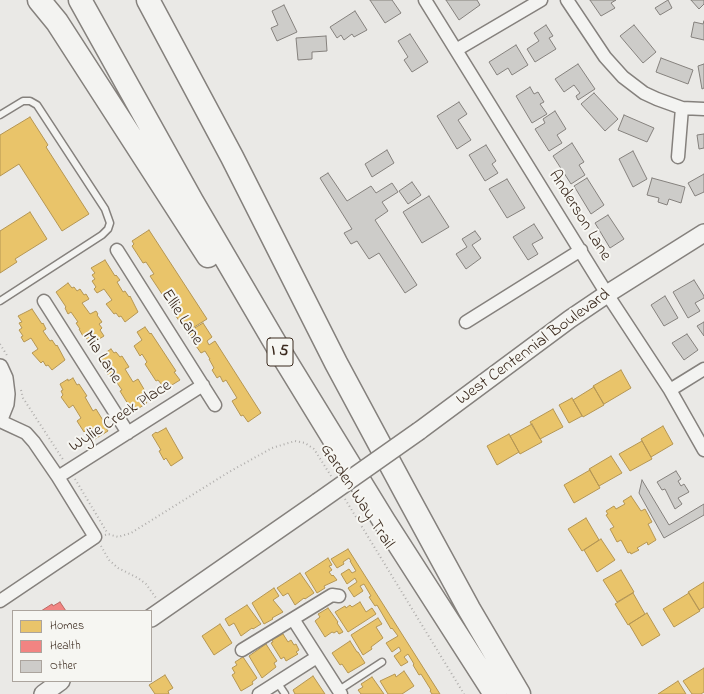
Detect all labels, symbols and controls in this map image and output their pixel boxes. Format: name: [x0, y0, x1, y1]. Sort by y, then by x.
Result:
street label: Anderson Lane: [543, 167, 615, 265]
street label: West Centennial Boulevard: [453, 285, 615, 411]
street label: Ellie Lane: [155, 286, 207, 350]
street label: Mia Lane: [77, 328, 125, 388]
road number: I 5: [267, 338, 293, 366]
street label: Wylie Creek Place: [66, 376, 176, 458]
street label: Garden Way Trail: [314, 441, 398, 553]
legend: [12, 610, 152, 682]
text: Homes: [50, 617, 84, 635]
text: Health: [50, 637, 81, 655]
text: Other: [50, 657, 77, 675]

